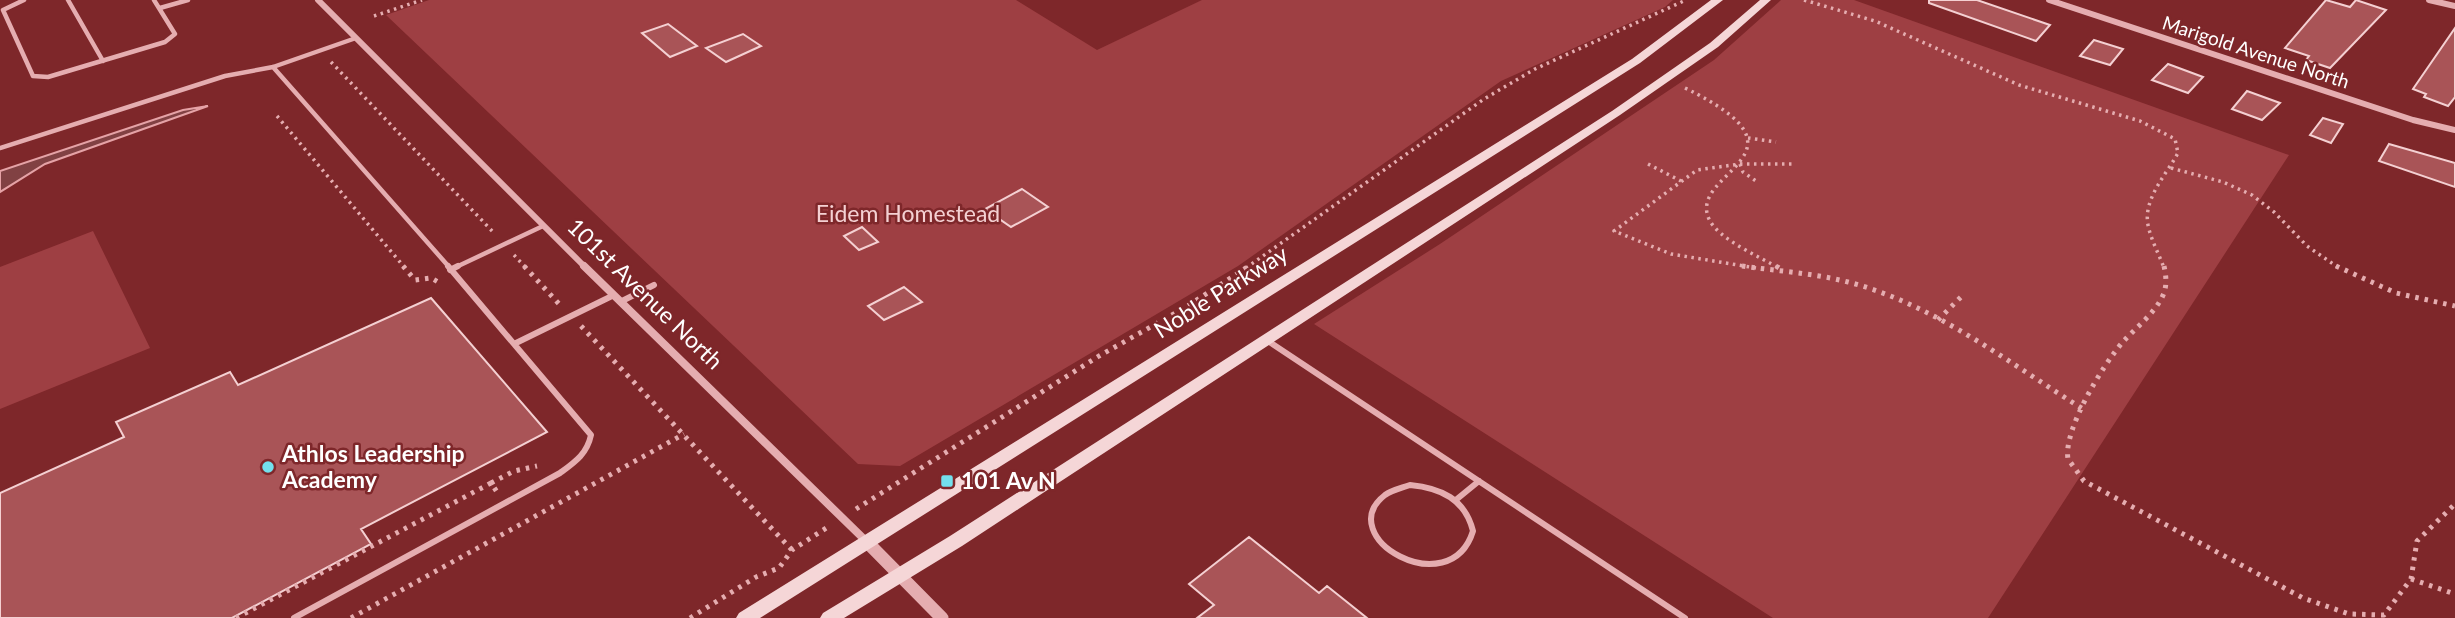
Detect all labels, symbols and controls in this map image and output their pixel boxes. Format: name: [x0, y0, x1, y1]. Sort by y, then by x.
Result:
street label: Marigold Avenue North: [2160, 10, 2353, 93]
park label: Eidem Homestead: [816, 199, 1000, 227]
street label: 101st Avenue North: [562, 212, 729, 375]
street label: Noble Parkway: [1148, 239, 1293, 343]
place label: Athlos Leadership Academy: [281, 439, 465, 493]
marker: Athlos Leadership Academy: [260, 459, 276, 475]
place label: 101 Av N: [961, 466, 1056, 494]
marker: 101 Av N: [939, 473, 955, 489]

